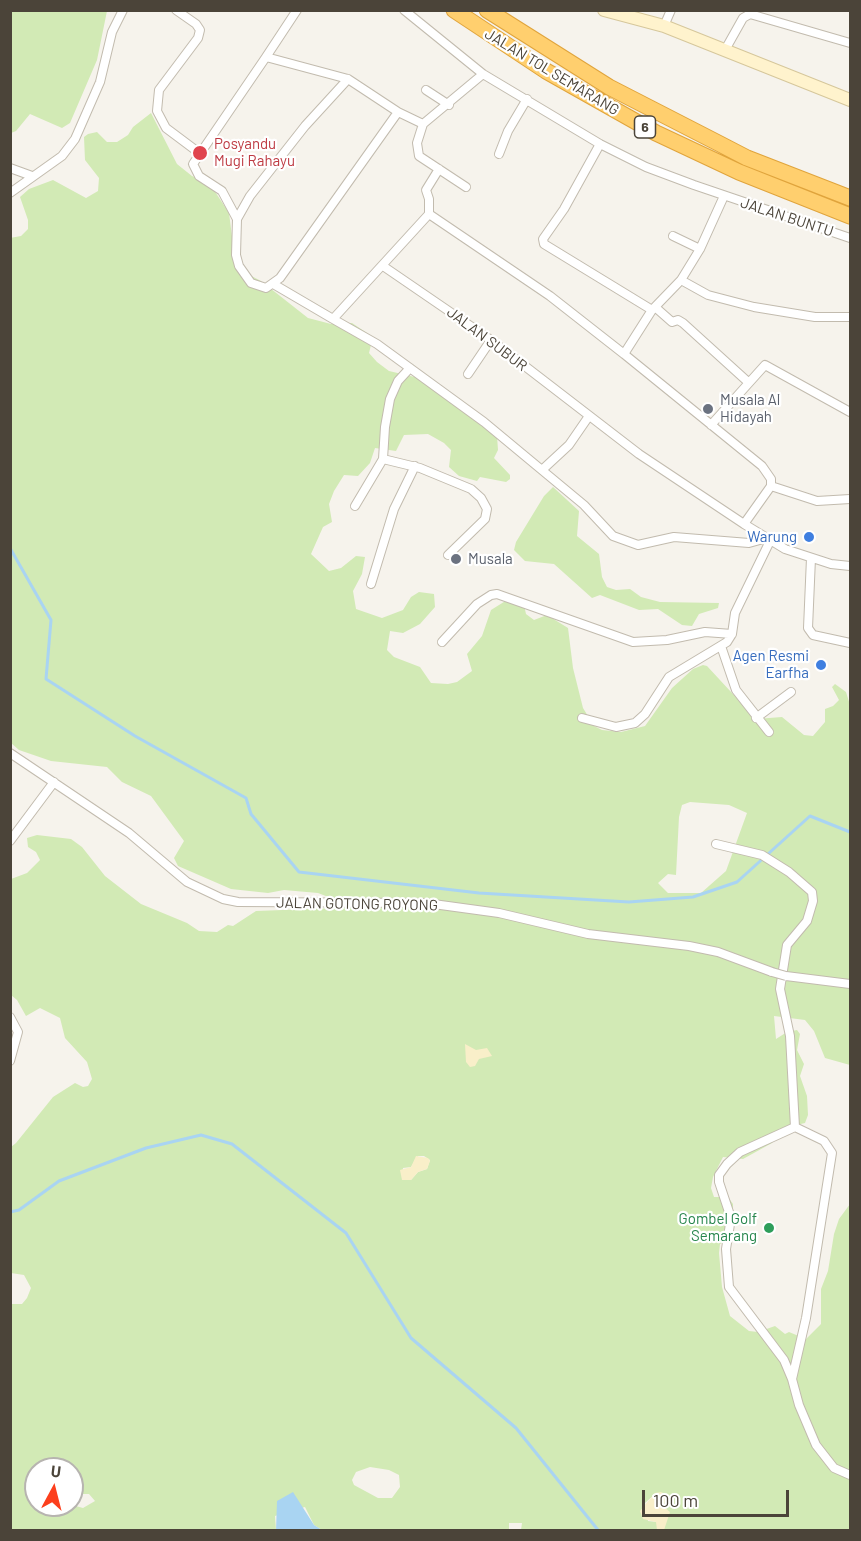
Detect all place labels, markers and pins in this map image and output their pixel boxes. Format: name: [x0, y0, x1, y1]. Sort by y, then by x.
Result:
place label: Posyandu Mugi Rahayu: [214, 135, 295, 170]
marker: Posyandu Mugi Rahayu: [191, 144, 209, 162]
place label: Musala Al Hidayah: [720, 391, 780, 426]
marker: Musala Al Hidayah: [701, 402, 715, 416]
place label: Warung: [747, 528, 797, 546]
marker: Warung: [802, 530, 816, 544]
place label: Musala: [468, 550, 513, 568]
marker: Musala: [449, 552, 463, 566]
place label: Agen Resmi Earfha: [733, 647, 809, 682]
marker: Agen Resmi Earfha: [814, 658, 828, 672]
place label: Gombel Golf Semarang: [679, 1210, 757, 1245]
marker: Gombel Golf Semarang: [762, 1221, 776, 1235]

